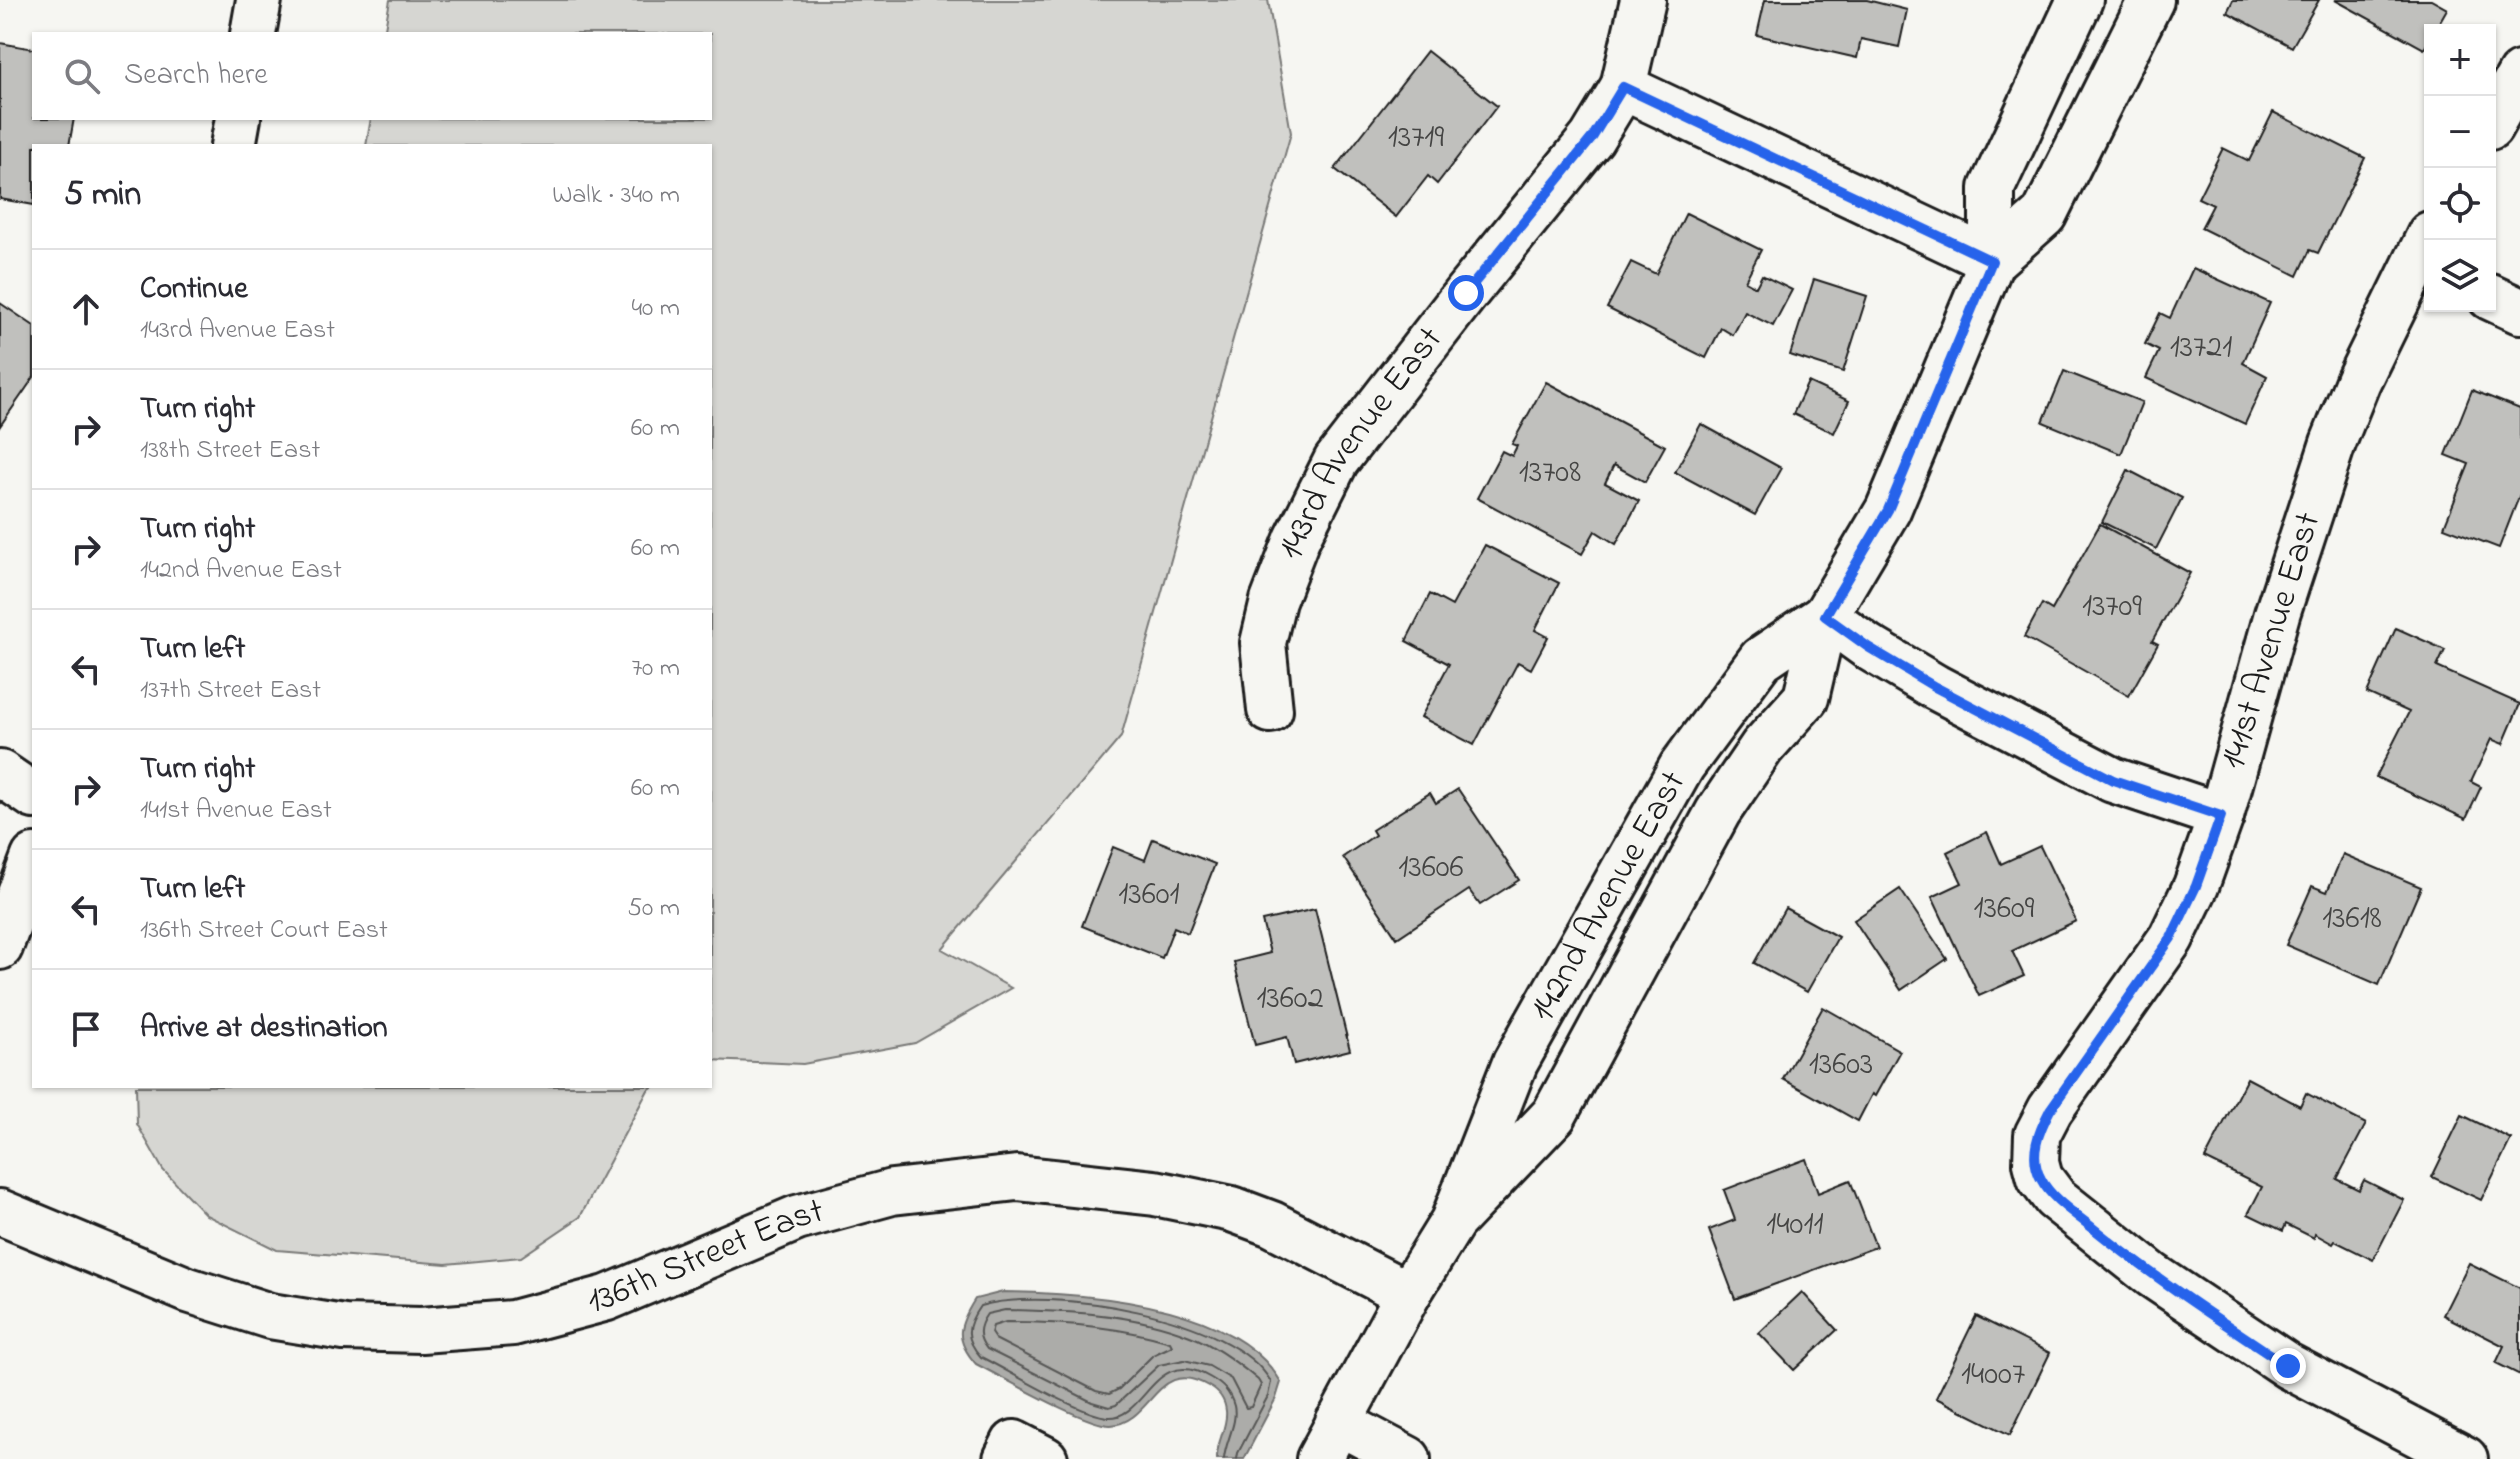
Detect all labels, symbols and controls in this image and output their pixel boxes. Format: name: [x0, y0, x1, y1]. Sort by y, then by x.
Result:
map controls: [2424, 24, 2496, 312]
button: +: [2424, 24, 2496, 96]
search box: [32, 32, 712, 120]
icon: search: [60, 54, 104, 98]
text: Search here: [124, 54, 268, 98]
button: −: [2424, 96, 2496, 168]
house number: 13719: [1388, 115, 1445, 162]
button: locate: [2424, 168, 2496, 240]
text: 5 min: [64, 171, 141, 221]
text: Walk · 340 m: [552, 177, 680, 215]
button: layers: [2424, 240, 2496, 312]
text: Continue: [140, 268, 248, 312]
route start: [1448, 275, 1484, 311]
icon: ahead: [64, 287, 108, 331]
text: 40 m: [631, 290, 680, 328]
text: 143rd Avenue East: [140, 312, 335, 350]
street label: 143rd Avenue East: [1265, 316, 1457, 567]
house number: 13721: [2170, 325, 2232, 372]
text: Turn right: [140, 388, 255, 432]
icon: right: [64, 407, 108, 451]
text: 60 m: [631, 410, 680, 448]
text: 138th Street East: [140, 432, 320, 470]
house number: 13708: [1519, 450, 1581, 497]
street label: 141st Avenue East: [2208, 506, 2336, 776]
text: Turn right: [140, 508, 255, 552]
icon: right: [64, 527, 108, 571]
text: 60 m: [631, 530, 680, 568]
text: 142nd Avenue East: [140, 552, 342, 590]
house number: 13709: [2082, 584, 2142, 631]
text: Turn left: [140, 628, 245, 672]
icon: left: [64, 647, 108, 691]
text: 70 m: [631, 650, 680, 688]
text: 137th Street East: [140, 672, 321, 710]
text: Turn right: [140, 748, 255, 792]
street label: 142nd Avenue East: [1517, 762, 1700, 1031]
icon: right: [64, 767, 108, 811]
text: 60 m: [631, 770, 680, 808]
text: 141st Avenue East: [140, 792, 332, 830]
house number: 13606: [1398, 845, 1464, 892]
text: Turn left: [140, 868, 245, 912]
house number: 13601: [1118, 872, 1180, 919]
house number: 13609: [1974, 886, 2035, 933]
icon: left: [64, 887, 108, 931]
text: 50 m: [627, 890, 680, 928]
house number: 13618: [2322, 896, 2382, 943]
text: 136th Street Court East: [140, 912, 388, 950]
house number: 13602: [1256, 976, 1324, 1023]
icon: arrive: [64, 1007, 108, 1051]
text: Arrive at destination: [140, 1007, 388, 1051]
house number: 13603: [1809, 1042, 1873, 1089]
street label: 136th Street East: [582, 1185, 830, 1329]
house number: 14011: [1766, 1202, 1824, 1249]
route end: [2270, 1348, 2306, 1384]
house number: 14007: [1961, 1352, 2025, 1399]

